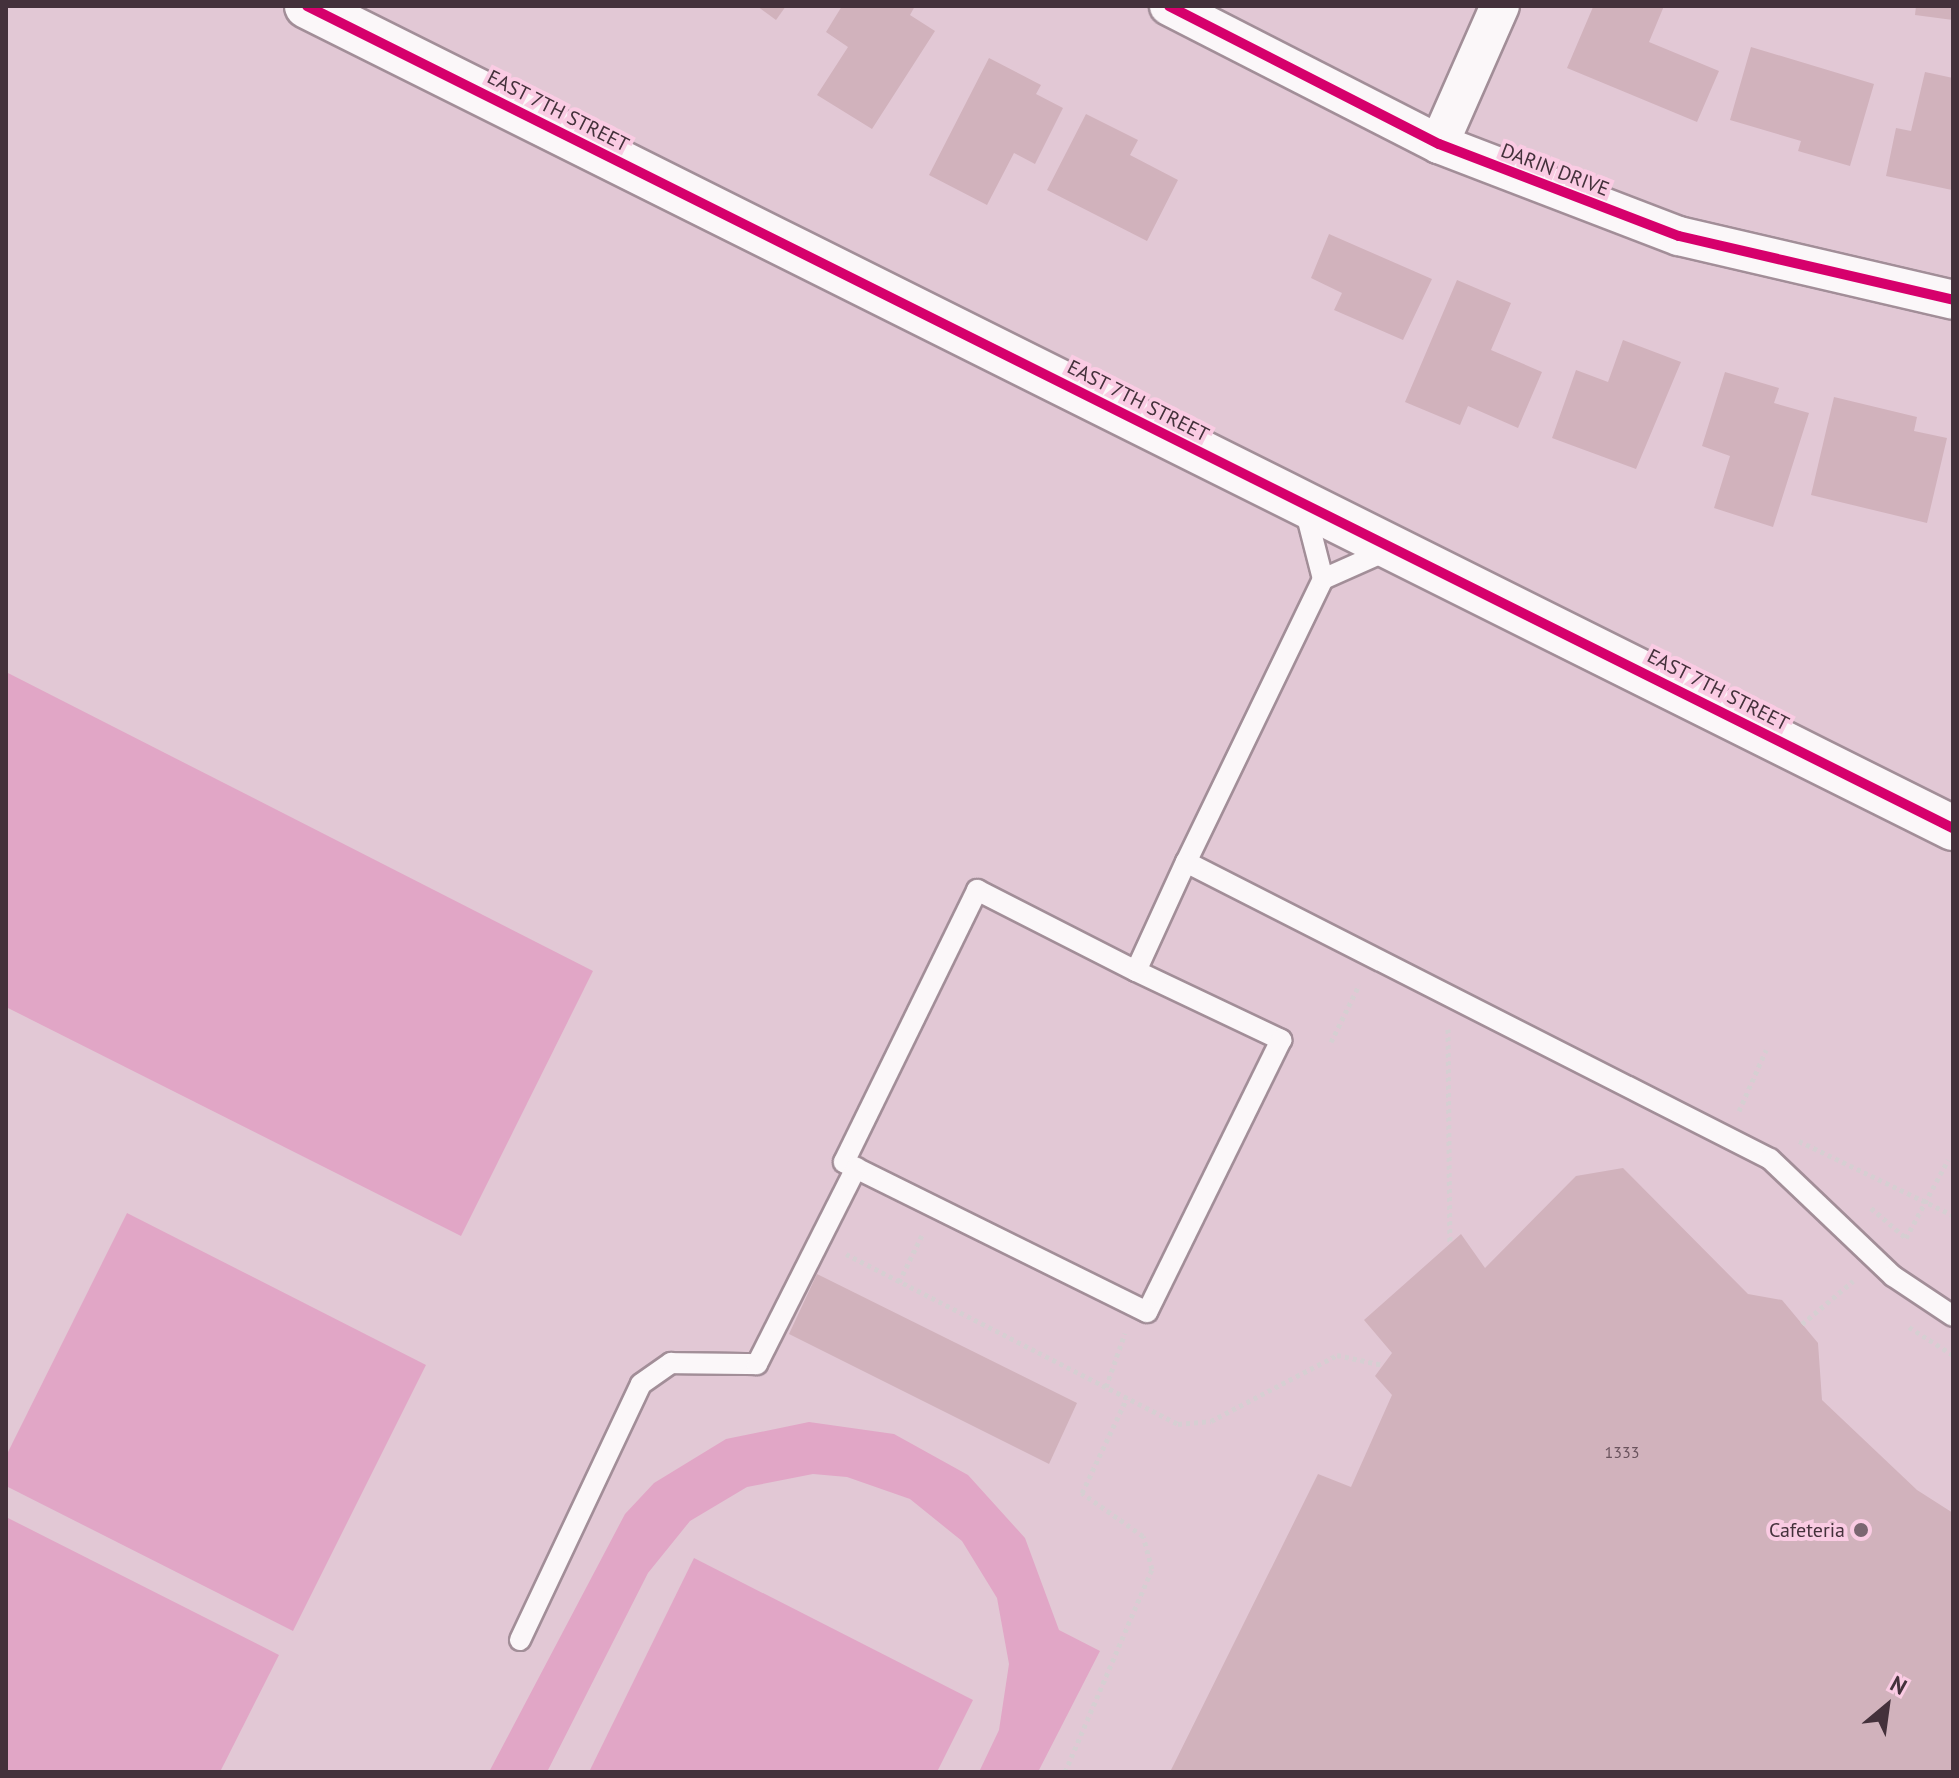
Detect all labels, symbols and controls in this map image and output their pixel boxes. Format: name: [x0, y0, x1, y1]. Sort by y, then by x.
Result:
street label: EAST 7TH STREET: [483, 65, 633, 157]
street label: DARIN DRIVE: [1498, 138, 1612, 202]
street label: EAST 7TH STREET: [1063, 355, 1213, 447]
street label: EAST 7TH STREET: [1643, 644, 1793, 736]
house number: 1333: [1605, 1442, 1639, 1462]
place label: Cafeteria: [1769, 1518, 1845, 1542]
marker: Cafeteria: [1852, 1521, 1870, 1539]
north arrow: [1847, 1666, 1927, 1746]
text: N: [1886, 1669, 1912, 1701]

